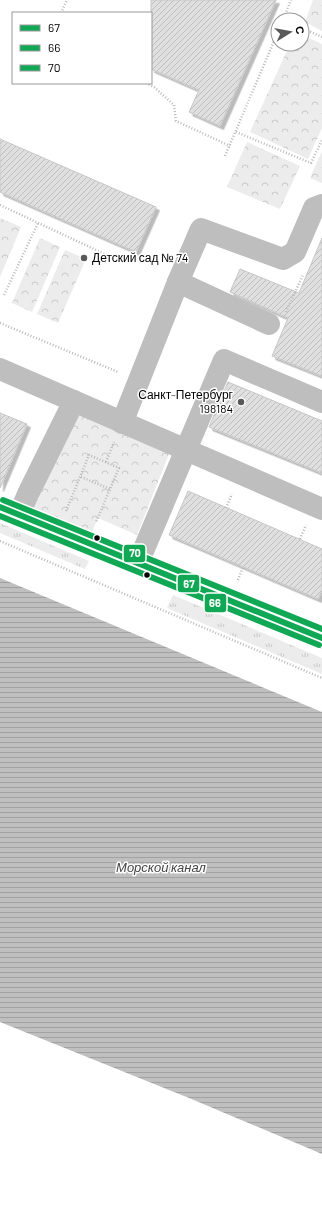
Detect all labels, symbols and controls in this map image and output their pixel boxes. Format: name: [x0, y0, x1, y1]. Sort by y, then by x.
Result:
legend: [12, 12, 152, 84]
north arrow: [270, 12, 310, 52]
text: 67: [48, 20, 60, 34]
text: С: [293, 25, 307, 35]
text: 66: [48, 40, 60, 54]
text: 70: [48, 60, 60, 74]
place label: Детский сад № 74: [92, 250, 188, 265]
marker: Детский сад № 74: [79, 253, 89, 263]
place label: Санкт-Петербург 198184: [138, 387, 234, 415]
marker: Санкт-Петербург 198184: [236, 397, 246, 407]
unlabelled marker: [92, 533, 102, 543]
line badge: 70: [123, 544, 146, 563]
text: 70: [129, 546, 141, 559]
unlabelled marker: [142, 570, 152, 580]
line badge: 67: [177, 574, 200, 593]
text: 67: [183, 577, 195, 590]
line badge: 66: [204, 593, 227, 613]
text: 66: [209, 596, 221, 609]
water label: Морской канал: [116, 859, 207, 875]

